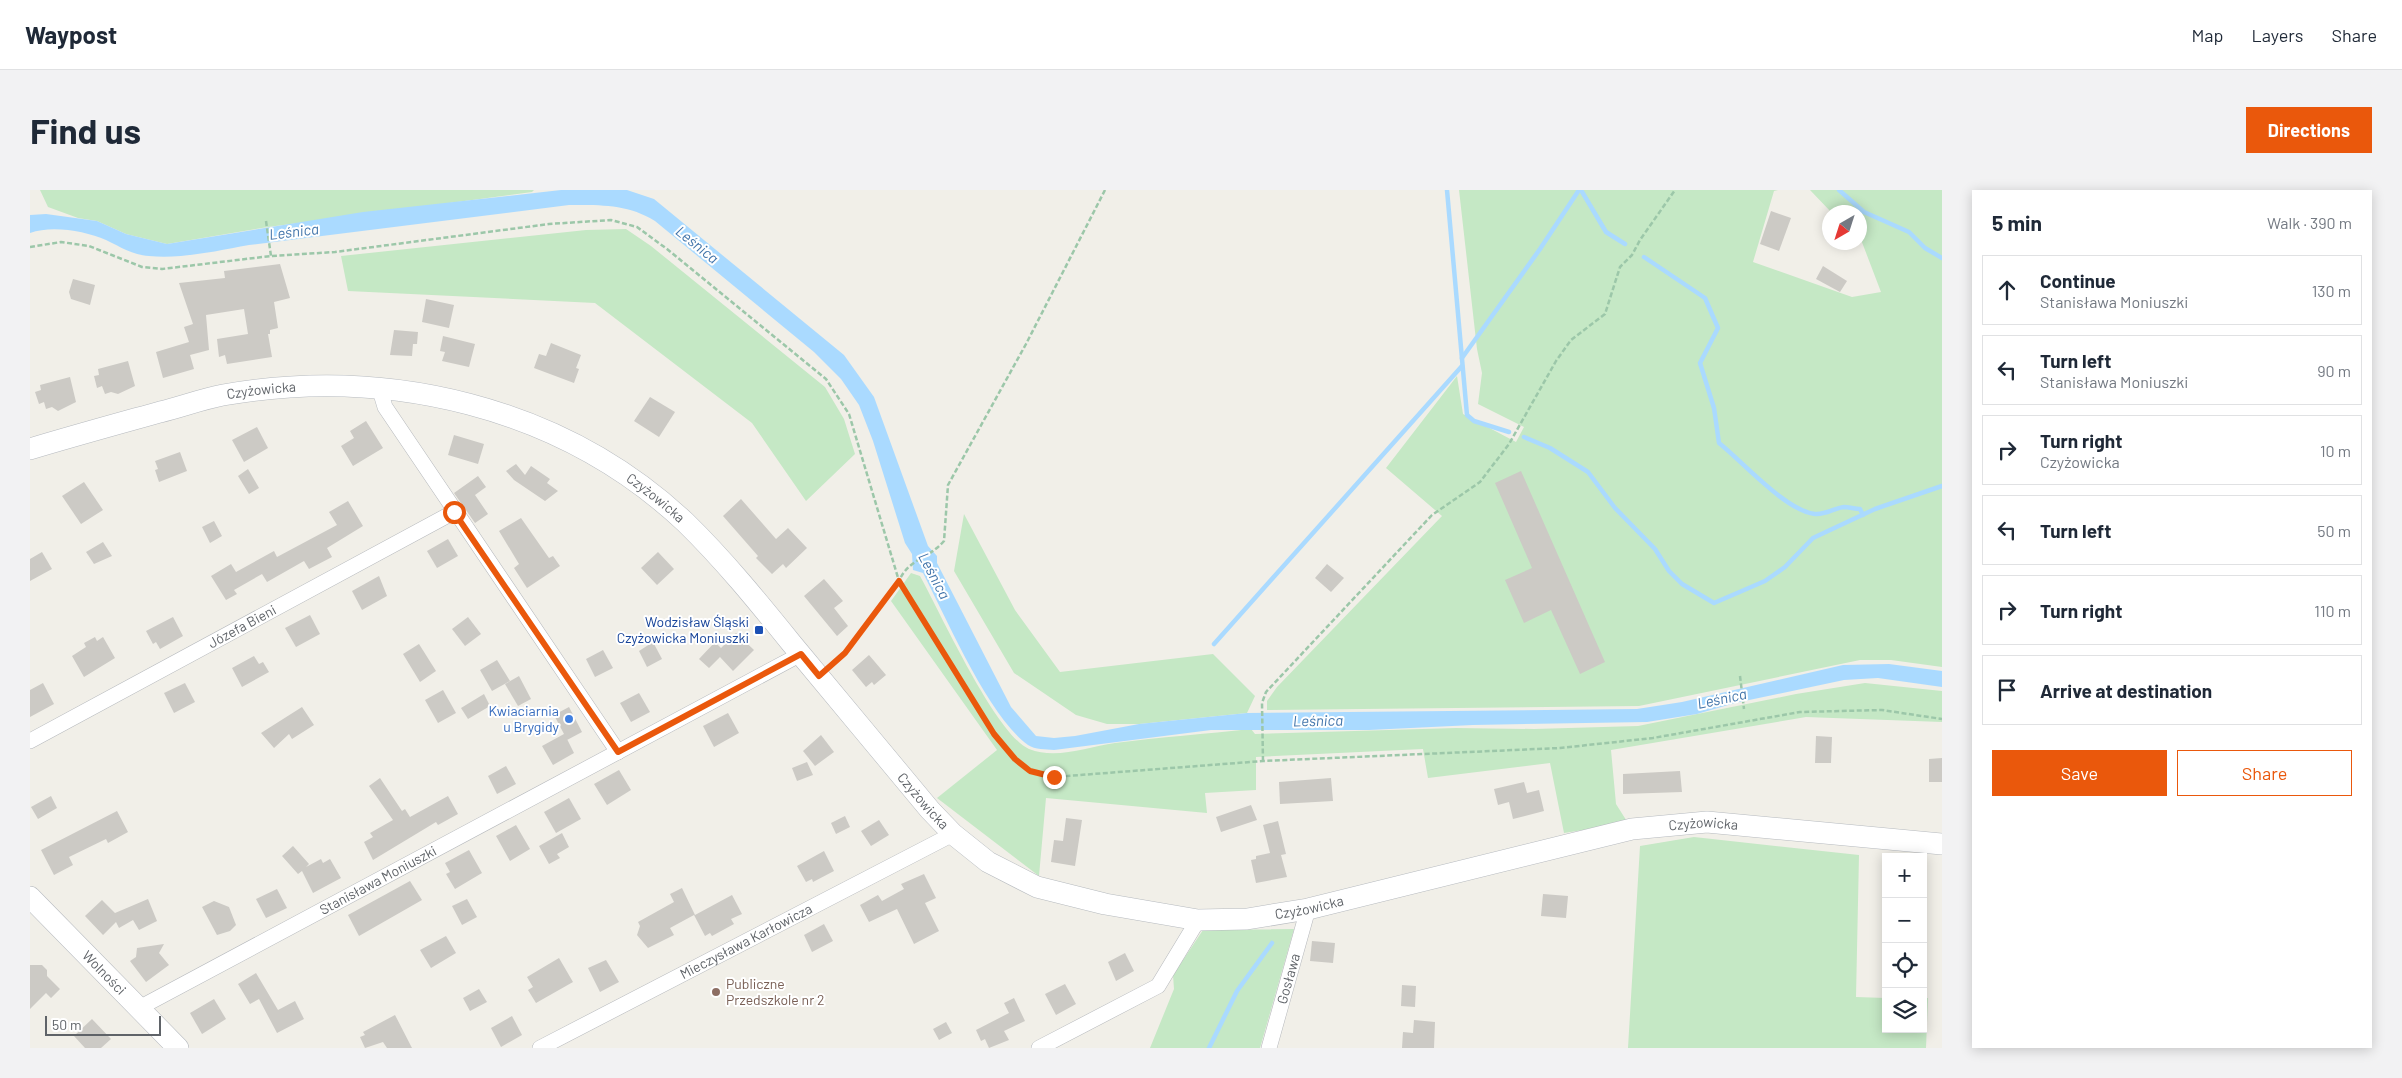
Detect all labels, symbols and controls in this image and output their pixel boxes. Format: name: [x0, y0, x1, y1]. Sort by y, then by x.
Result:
text: Waypost: [25, 20, 117, 49]
text: Map: [2191, 24, 2223, 46]
text: Layers: [2251, 24, 2304, 46]
text: Share: [2332, 24, 2377, 46]
button: Directions: [2246, 107, 2372, 153]
text: Find us: [30, 109, 141, 151]
north arrow: [1822, 205, 1867, 250]
text: 5 min: [1992, 210, 2042, 235]
text: Walk · 390 m: [2267, 213, 2352, 232]
water label: Leśnica: [268, 219, 320, 243]
water label: Leśnica: [673, 221, 723, 267]
text: Continue: [2040, 269, 2116, 292]
icon: ahead: [1993, 276, 2021, 304]
text: 130 m: [2312, 281, 2351, 300]
text: Stanisława Moniuszki: [2040, 292, 2188, 311]
text: Turn left: [2040, 349, 2111, 372]
icon: left: [1993, 356, 2021, 384]
text: 90 m: [2317, 361, 2351, 380]
text: Stanisława Moniuszki: [2040, 372, 2188, 391]
street label: Czyżowicka: [225, 378, 296, 402]
text: Turn right: [2040, 429, 2122, 452]
icon: right: [1993, 436, 2021, 464]
text: 10 m: [2320, 441, 2351, 460]
text: Czyżowicka: [2040, 452, 2120, 471]
street label: Czyżowicka: [624, 469, 689, 526]
route start: [443, 501, 466, 524]
icon: left: [1993, 516, 2021, 544]
text: Turn left: [2040, 519, 2111, 542]
text: 50 m: [2317, 521, 2351, 540]
water label: Leśnica: [915, 549, 955, 602]
icon: right: [1993, 596, 2021, 624]
text: Turn right: [2040, 599, 2122, 622]
street label: Józefa Bieni: [205, 601, 279, 651]
text: 110 m: [2314, 601, 2351, 620]
place label: Wodzisław Śląski Czyżowicka Moniuszki: [617, 613, 749, 646]
marker: Wodzisław Śląski Czyżowicka Moniuszki: [753, 624, 765, 636]
icon: arrive: [1993, 676, 2021, 704]
text: Arrive at destination: [2040, 679, 2212, 702]
water label: Leśnica: [1695, 684, 1748, 712]
place label: Kwiaciarnia u Brygidy: [489, 702, 560, 735]
water label: Leśnica: [1293, 711, 1343, 729]
marker: Kwiaciarnia u Brygidy: [563, 713, 575, 725]
button: Save: [1992, 750, 2167, 796]
button: Share: [2177, 750, 2352, 796]
route end: [1043, 766, 1066, 789]
street label: Czyżowicka: [894, 769, 953, 833]
street label: Czyżowicka: [1668, 813, 1739, 834]
street label: Stanisława Moniuszki: [316, 842, 439, 918]
map controls: [1882, 853, 1927, 1033]
button: +: [1882, 853, 1927, 898]
street label: Czyżowicka: [1273, 892, 1345, 922]
button: −: [1882, 898, 1927, 943]
street label: Mieczysława Karłowicza: [677, 900, 815, 982]
button: locate: [1882, 943, 1927, 988]
street label: Wolności: [79, 947, 130, 998]
street label: Gosława: [1273, 951, 1303, 1006]
place label: Publiczne Przedszkole nr 2: [726, 975, 825, 1008]
marker: Publiczne Przedszkole nr 2: [710, 986, 722, 998]
button: layers: [1882, 988, 1927, 1033]
scale bar: [45, 1013, 161, 1036]
text: 50 m: [52, 1016, 81, 1033]

